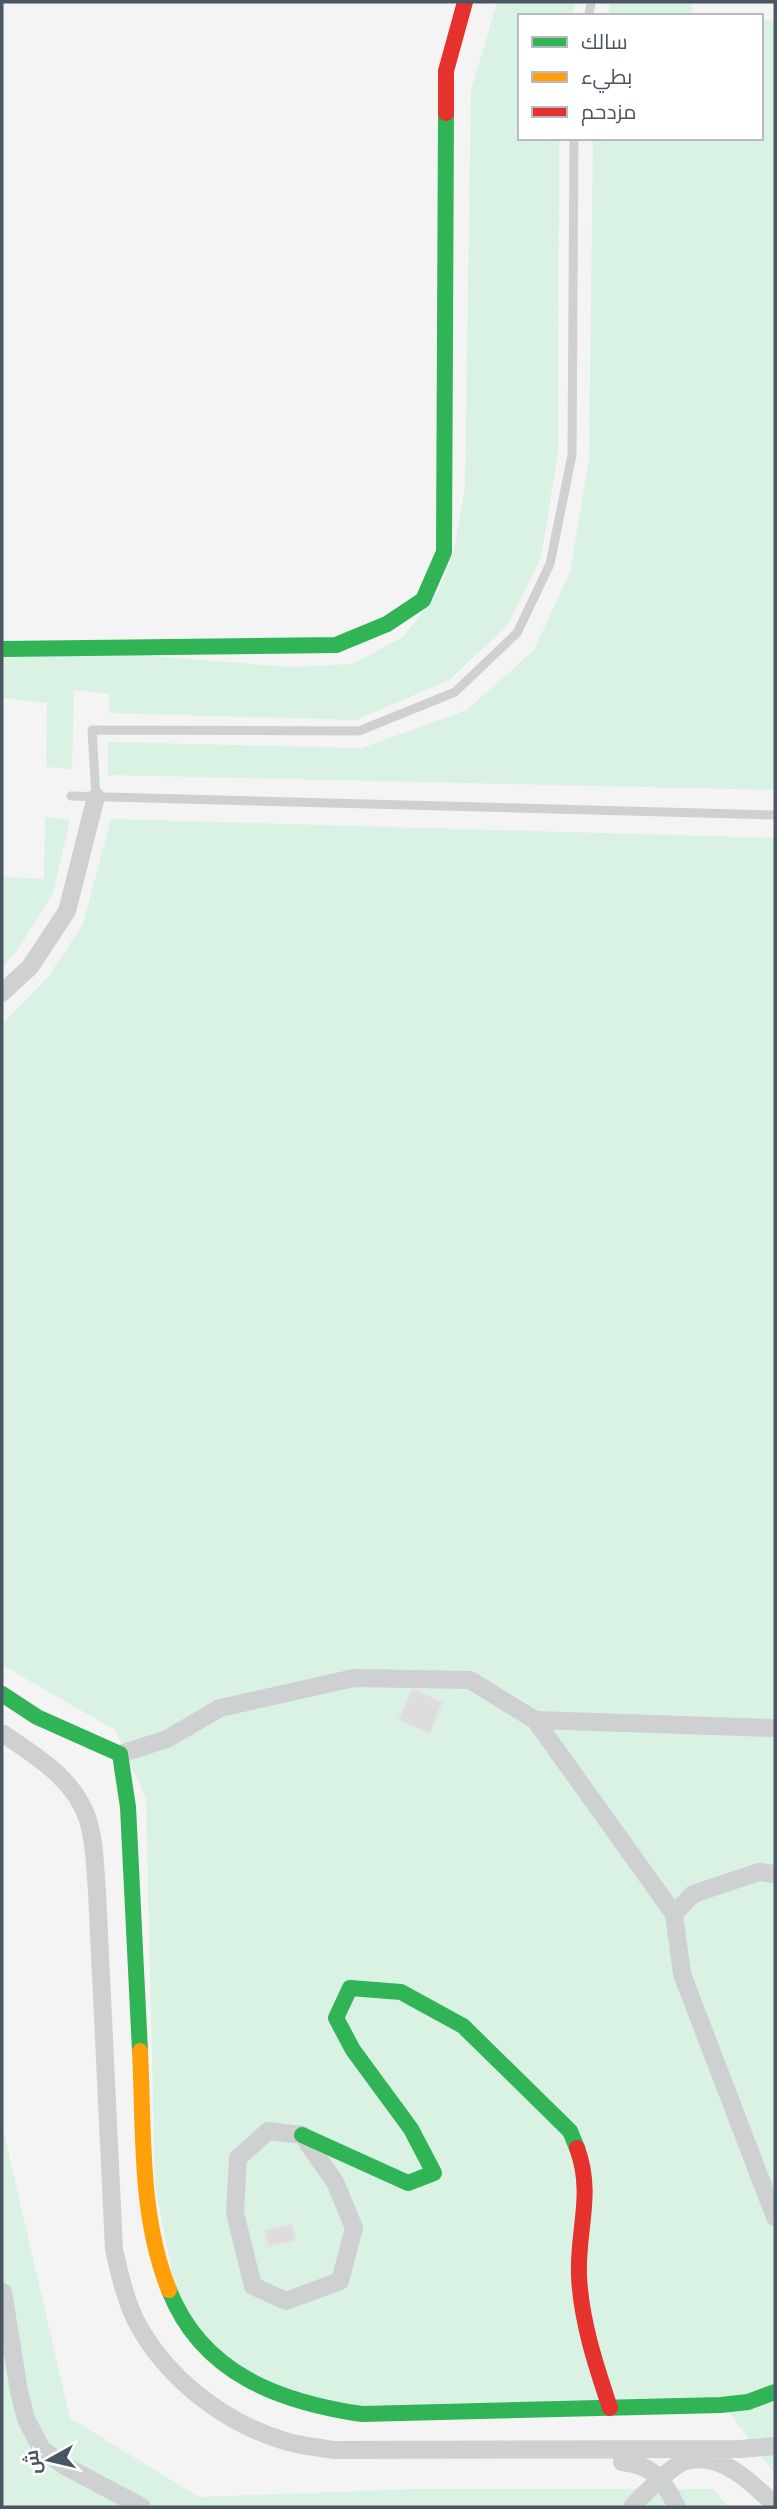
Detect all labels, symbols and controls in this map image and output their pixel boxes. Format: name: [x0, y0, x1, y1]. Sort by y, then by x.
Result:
legend: [518, 14, 763, 140]
text: سالك: [581, 28, 628, 53]
text: بطيء: [581, 63, 632, 93]
text: مزدحم: [581, 98, 636, 126]
north arrow: [14, 2425, 84, 2495]
text: ش: [19, 2449, 46, 2476]

